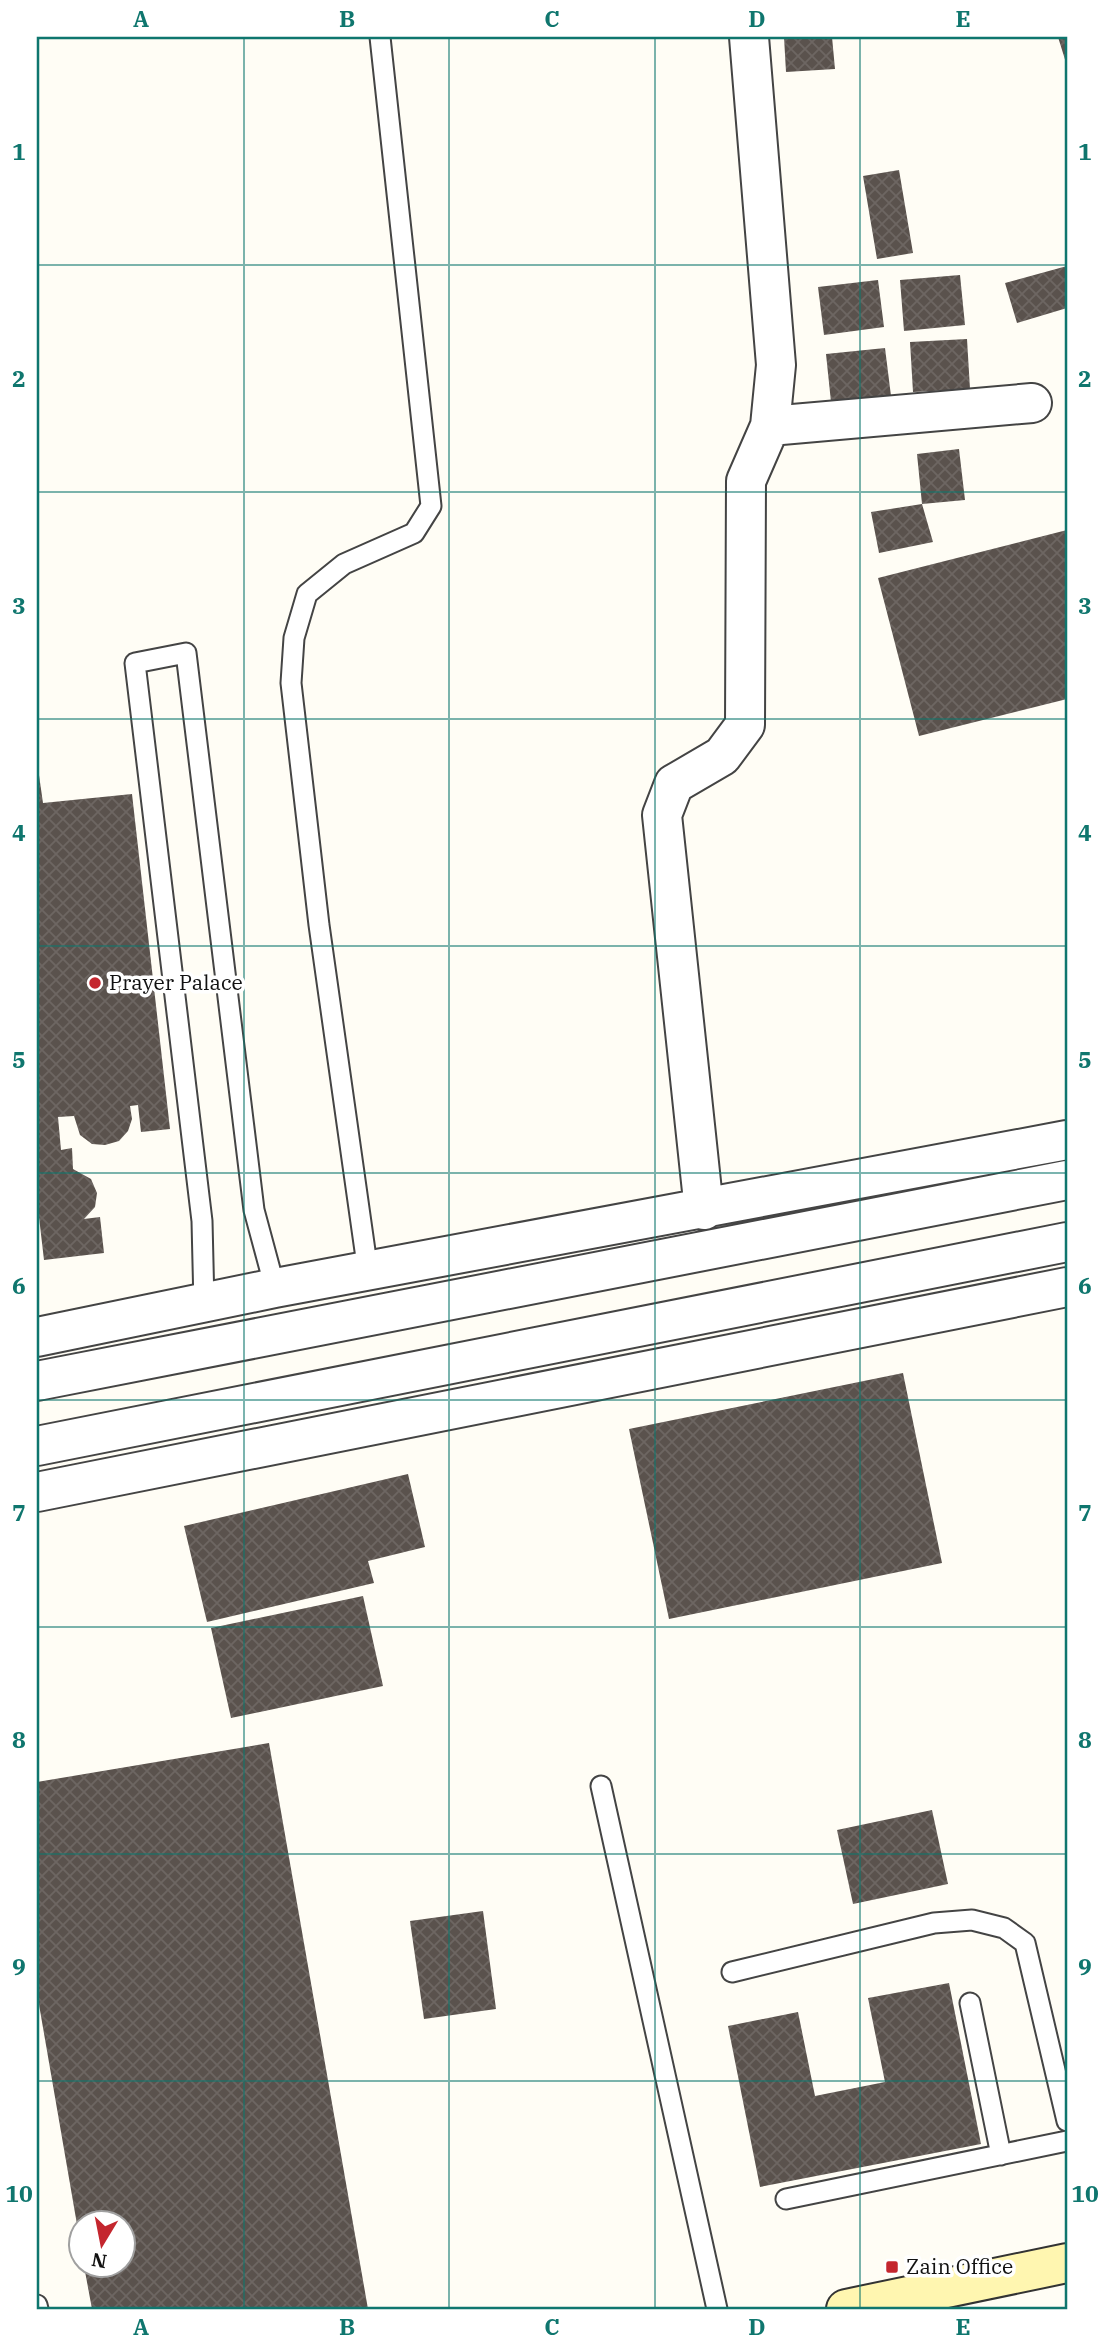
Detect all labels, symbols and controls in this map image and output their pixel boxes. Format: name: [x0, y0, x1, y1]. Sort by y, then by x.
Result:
text: A: [133, 3, 149, 33]
text: B: [339, 3, 355, 33]
text: C: [544, 3, 560, 33]
text: D: [748, 3, 766, 33]
text: E: [955, 3, 971, 33]
text: 1: [12, 136, 26, 166]
text: 1: [1078, 136, 1092, 166]
text: 2: [12, 363, 26, 393]
text: 2: [1078, 363, 1092, 393]
text: 3: [12, 590, 26, 620]
text: 3: [1078, 590, 1092, 620]
text: 4: [12, 817, 26, 847]
text: 4: [1078, 817, 1092, 847]
place label: Prayer Palace: [109, 968, 243, 996]
marker: Prayer Palace: [87, 975, 103, 991]
text: 5: [12, 1044, 26, 1074]
text: 5: [1078, 1044, 1092, 1074]
text: 6: [12, 1270, 26, 1300]
text: 6: [1078, 1270, 1092, 1300]
text: 7: [12, 1497, 26, 1527]
text: 7: [1078, 1497, 1092, 1527]
text: 8: [12, 1724, 26, 1754]
text: 8: [1078, 1724, 1092, 1754]
text: 9: [12, 1951, 26, 1981]
text: 9: [1078, 1951, 1092, 1981]
text: 10: [5, 2178, 33, 2208]
text: 10: [1071, 2178, 1099, 2208]
north arrow: [66, 2210, 136, 2280]
text: N: [90, 2248, 109, 2274]
place label: Zain Office: [906, 2252, 1013, 2280]
marker: Zain Office: [884, 2259, 900, 2275]
text: A: [133, 2311, 149, 2341]
text: B: [339, 2311, 355, 2341]
text: C: [544, 2311, 560, 2341]
text: D: [748, 2311, 766, 2341]
text: E: [955, 2311, 971, 2341]

